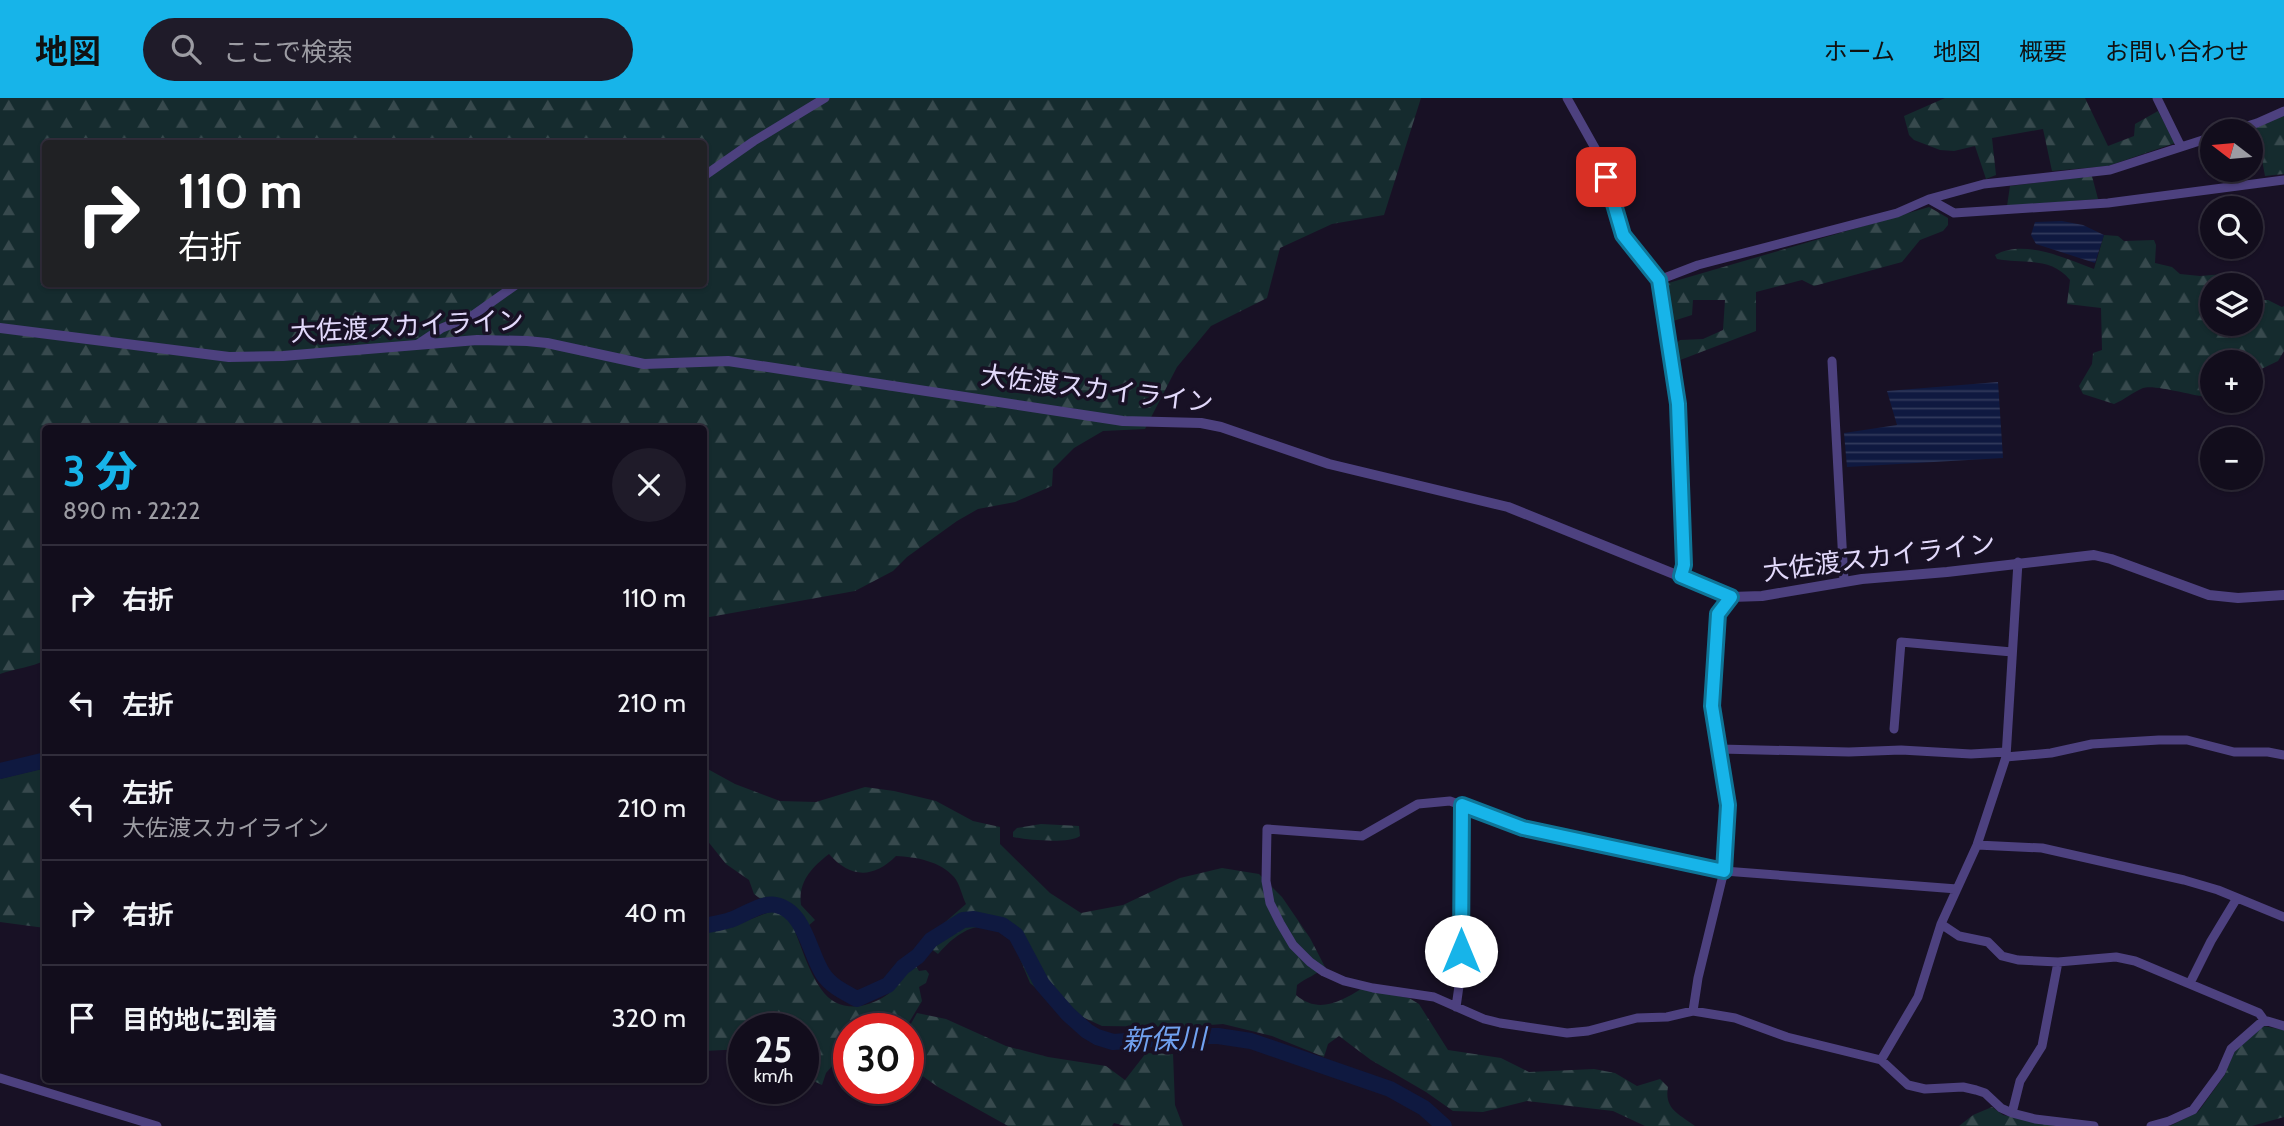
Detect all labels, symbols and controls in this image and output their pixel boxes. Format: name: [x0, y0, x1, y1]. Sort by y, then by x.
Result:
search box: [143, 18, 633, 81]
icon: search: [167, 30, 205, 68]
text: 地図: [35, 31, 101, 71]
text: ここで検索: [223, 36, 353, 68]
text: ホーム: [1824, 37, 1895, 66]
text: 地図: [1933, 37, 1981, 66]
text: 概要: [2019, 37, 2067, 66]
text: お問い合わせ: [2105, 37, 2249, 66]
north arrow: [2200, 119, 2263, 182]
map controls: [2200, 119, 2263, 490]
pin: [1576, 147, 1636, 207]
icon: arrive: [1587, 158, 1625, 196]
text: 110 m: [178, 161, 302, 220]
icon: right: [63, 168, 154, 259]
button: search: [2200, 196, 2263, 259]
text: 右折: [178, 227, 242, 266]
button: layers: [2200, 273, 2263, 336]
street label: 大佐渡スカイライン: [289, 304, 525, 348]
button: +: [2200, 350, 2263, 413]
street label: 大佐渡スカイライン: [979, 359, 1215, 419]
button: −: [2200, 427, 2263, 490]
text: 3 分: [63, 445, 137, 497]
button: close: [612, 448, 686, 522]
text: 890 m · 22:22: [63, 497, 200, 525]
street label: 大佐渡スカイライン: [1761, 527, 1997, 587]
icon: right: [63, 579, 101, 617]
text: 110 m: [622, 582, 686, 614]
text: 右折: [122, 584, 174, 616]
icon: left: [63, 684, 101, 722]
text: 210 m: [617, 687, 686, 719]
text: 左折: [122, 689, 174, 721]
text: 左折: [122, 777, 174, 809]
icon: left: [63, 789, 101, 827]
text: 210 m: [617, 792, 686, 824]
text: 大佐渡スカイライン: [122, 814, 329, 842]
icon: right: [63, 894, 101, 932]
text: 40 m: [624, 897, 686, 929]
text: 右折: [122, 899, 174, 931]
position arrow: [1424, 914, 1498, 988]
icon: arrive: [63, 999, 101, 1037]
text: 320 m: [612, 1002, 686, 1034]
text: 目的地に到着: [122, 1004, 278, 1036]
speed limit sign: 30: [833, 1013, 924, 1104]
water label: 新保川: [1122, 1021, 1209, 1057]
text: 25: [755, 1028, 792, 1071]
text: km/h: [754, 1065, 793, 1087]

